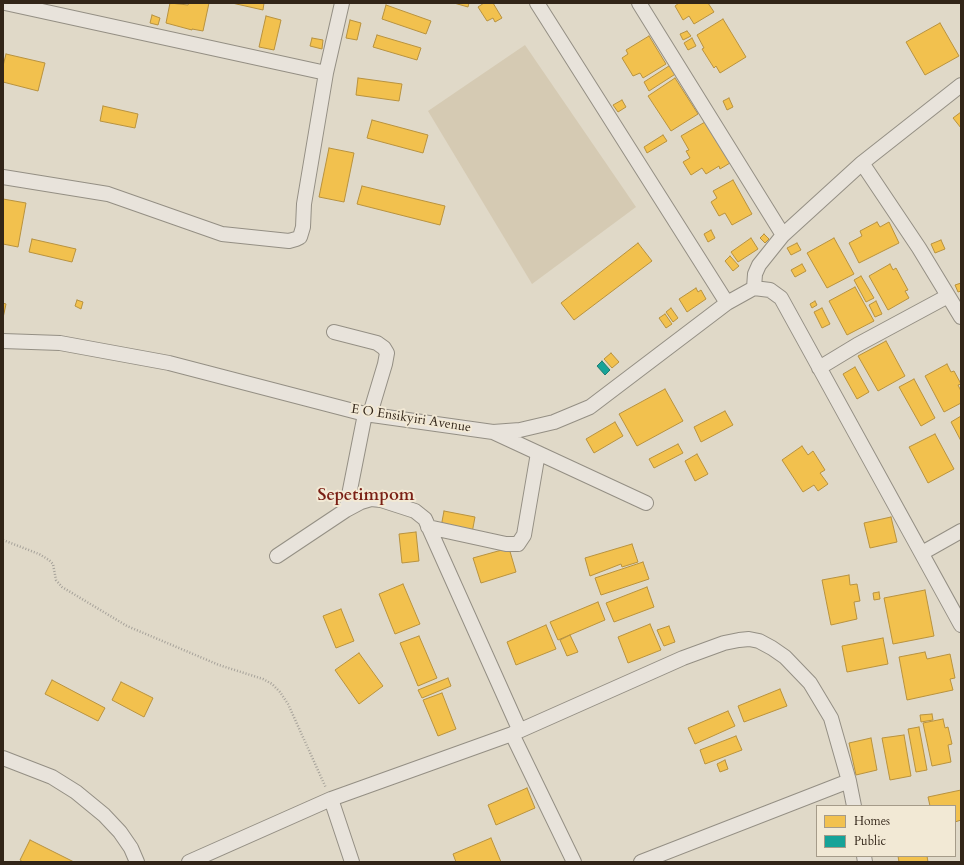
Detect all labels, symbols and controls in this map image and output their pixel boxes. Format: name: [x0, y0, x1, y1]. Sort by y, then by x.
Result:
street label: E O Ensikyiri Avenue: [350, 402, 472, 436]
district label: Sepetimpom: [317, 486, 415, 506]
legend: [816, 805, 956, 857]
text: Homes: [854, 813, 890, 829]
text: Public: [854, 833, 886, 849]

